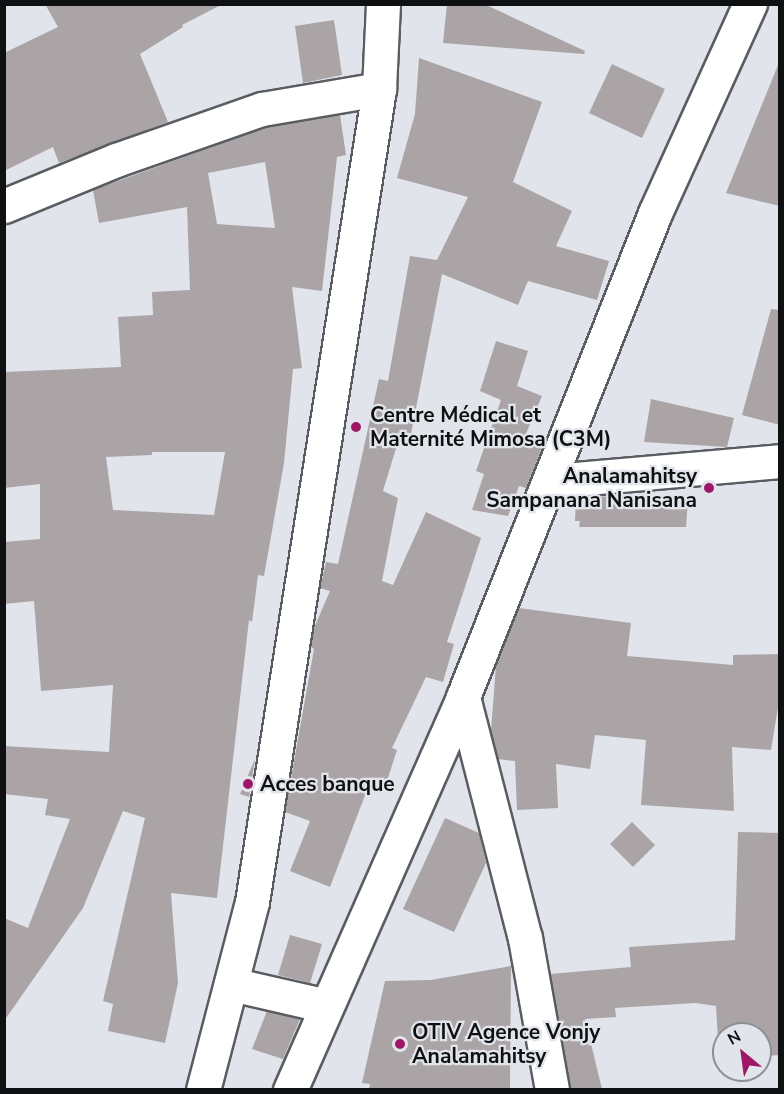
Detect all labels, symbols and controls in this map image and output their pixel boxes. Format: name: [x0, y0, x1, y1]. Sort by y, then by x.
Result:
place label: Centre Médical et Maternité Mimosa (C3M): [370, 402, 611, 452]
marker: Centre Médical et Maternité Mimosa (C3M): [347, 418, 365, 436]
place label: Analamahitsy Sampanana Nanisana: [486, 463, 697, 513]
marker: Analamahitsy Sampanana Nanisana: [702, 481, 716, 495]
place label: Acces banque: [260, 771, 395, 797]
marker: Acces banque: [241, 777, 255, 791]
place label: OTIV Agence Vonjy Analamahitsy: [412, 1019, 600, 1069]
north arrow: [712, 1022, 772, 1082]
text: N: [724, 1025, 745, 1051]
marker: OTIV Agence Vonjy Analamahitsy: [393, 1037, 407, 1051]

